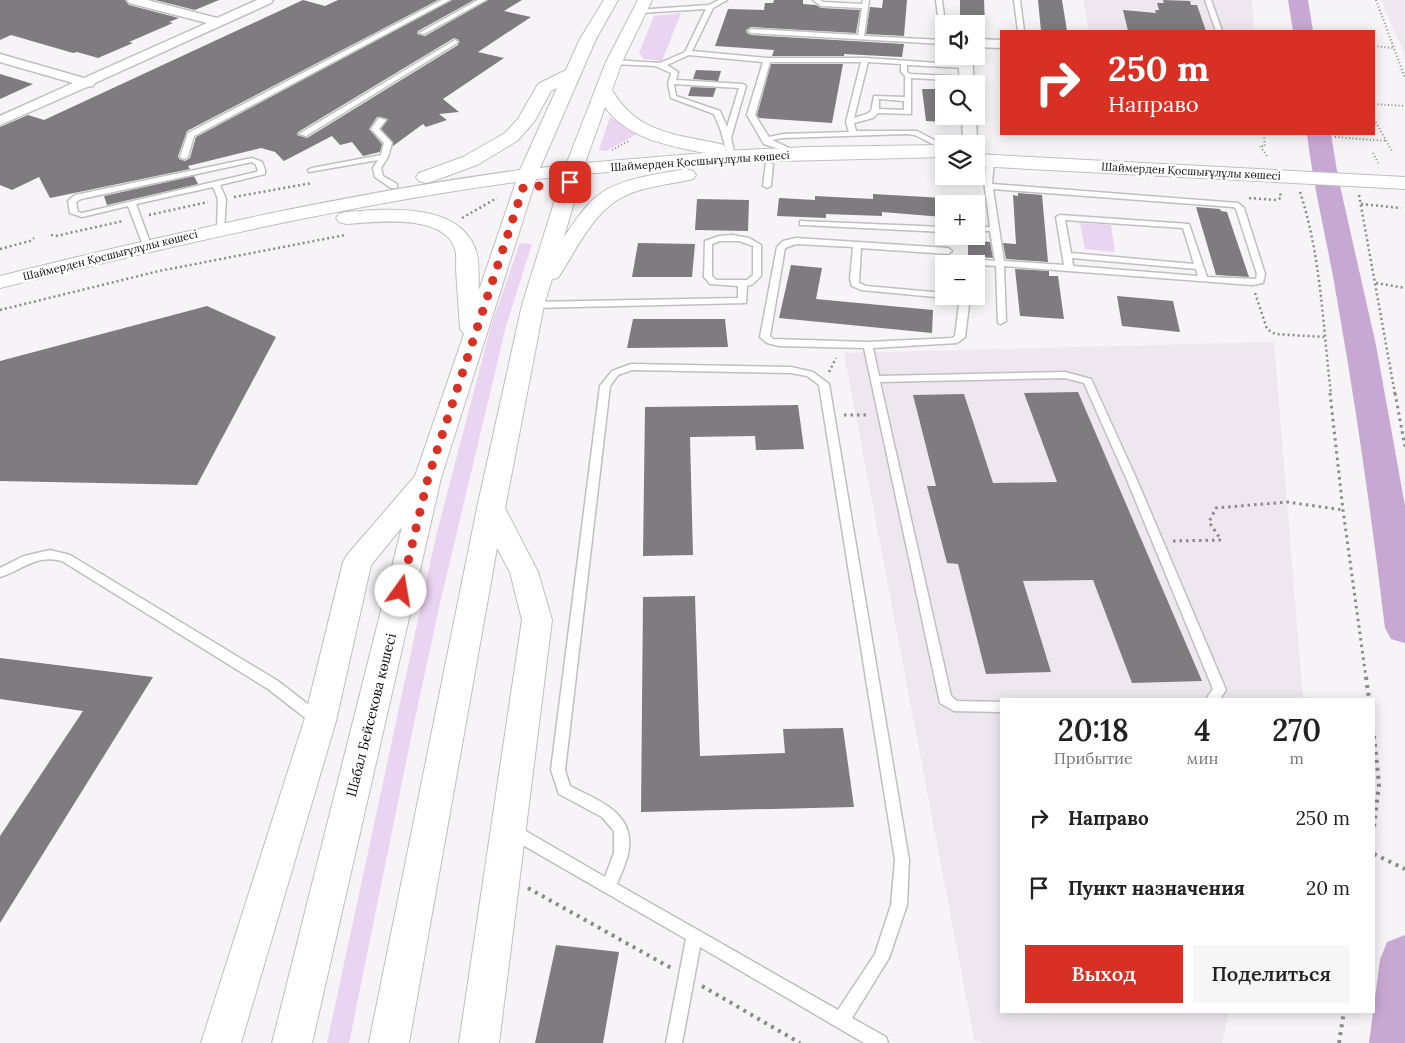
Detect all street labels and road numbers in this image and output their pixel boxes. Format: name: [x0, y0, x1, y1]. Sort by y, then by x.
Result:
street label: Шаймерден Қосшығұлұлы көшесі: [610, 148, 790, 174]
street label: Шаймерден Қосшығұлұлы көшесі: [1101, 159, 1281, 183]
street label: Шаймерден Қосшығұлұлы көшесі: [21, 226, 199, 284]
street label: Шабал Бейсекова көшесі: [342, 631, 400, 799]

